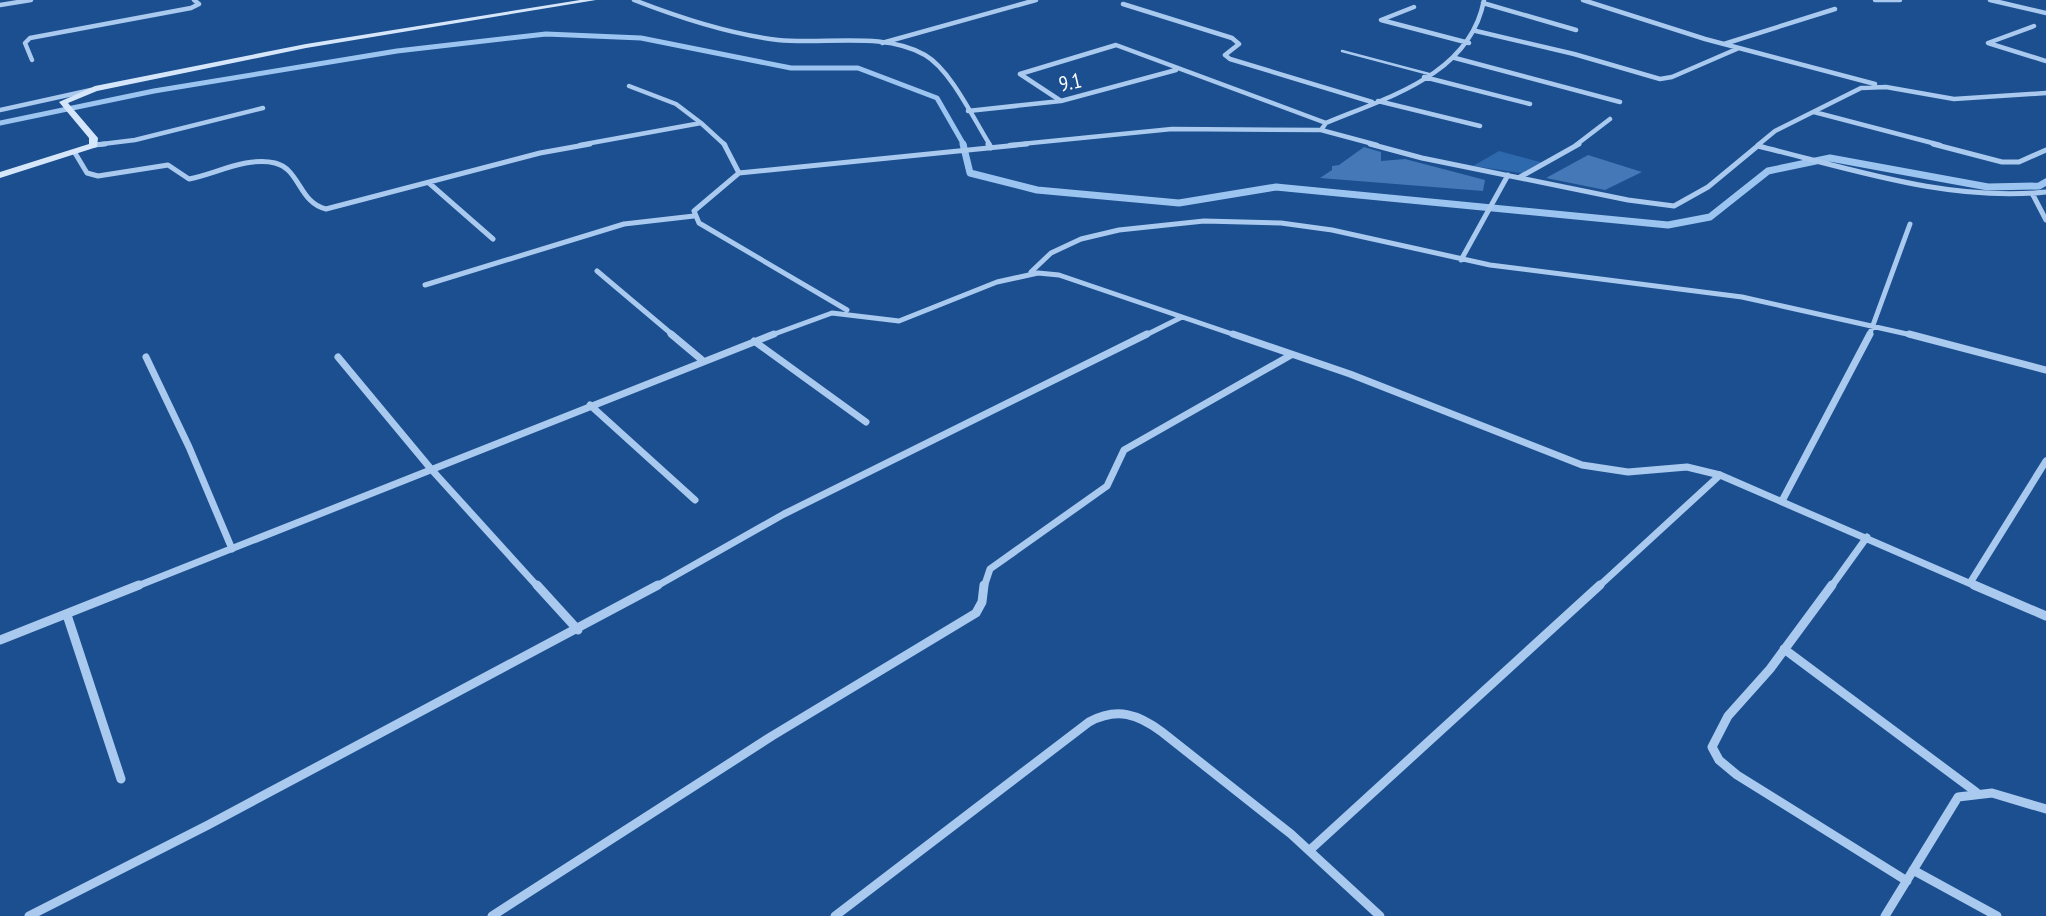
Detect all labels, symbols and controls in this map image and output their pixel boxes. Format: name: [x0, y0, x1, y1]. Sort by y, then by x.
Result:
street label: 9.1: [1056, 66, 1084, 98]

